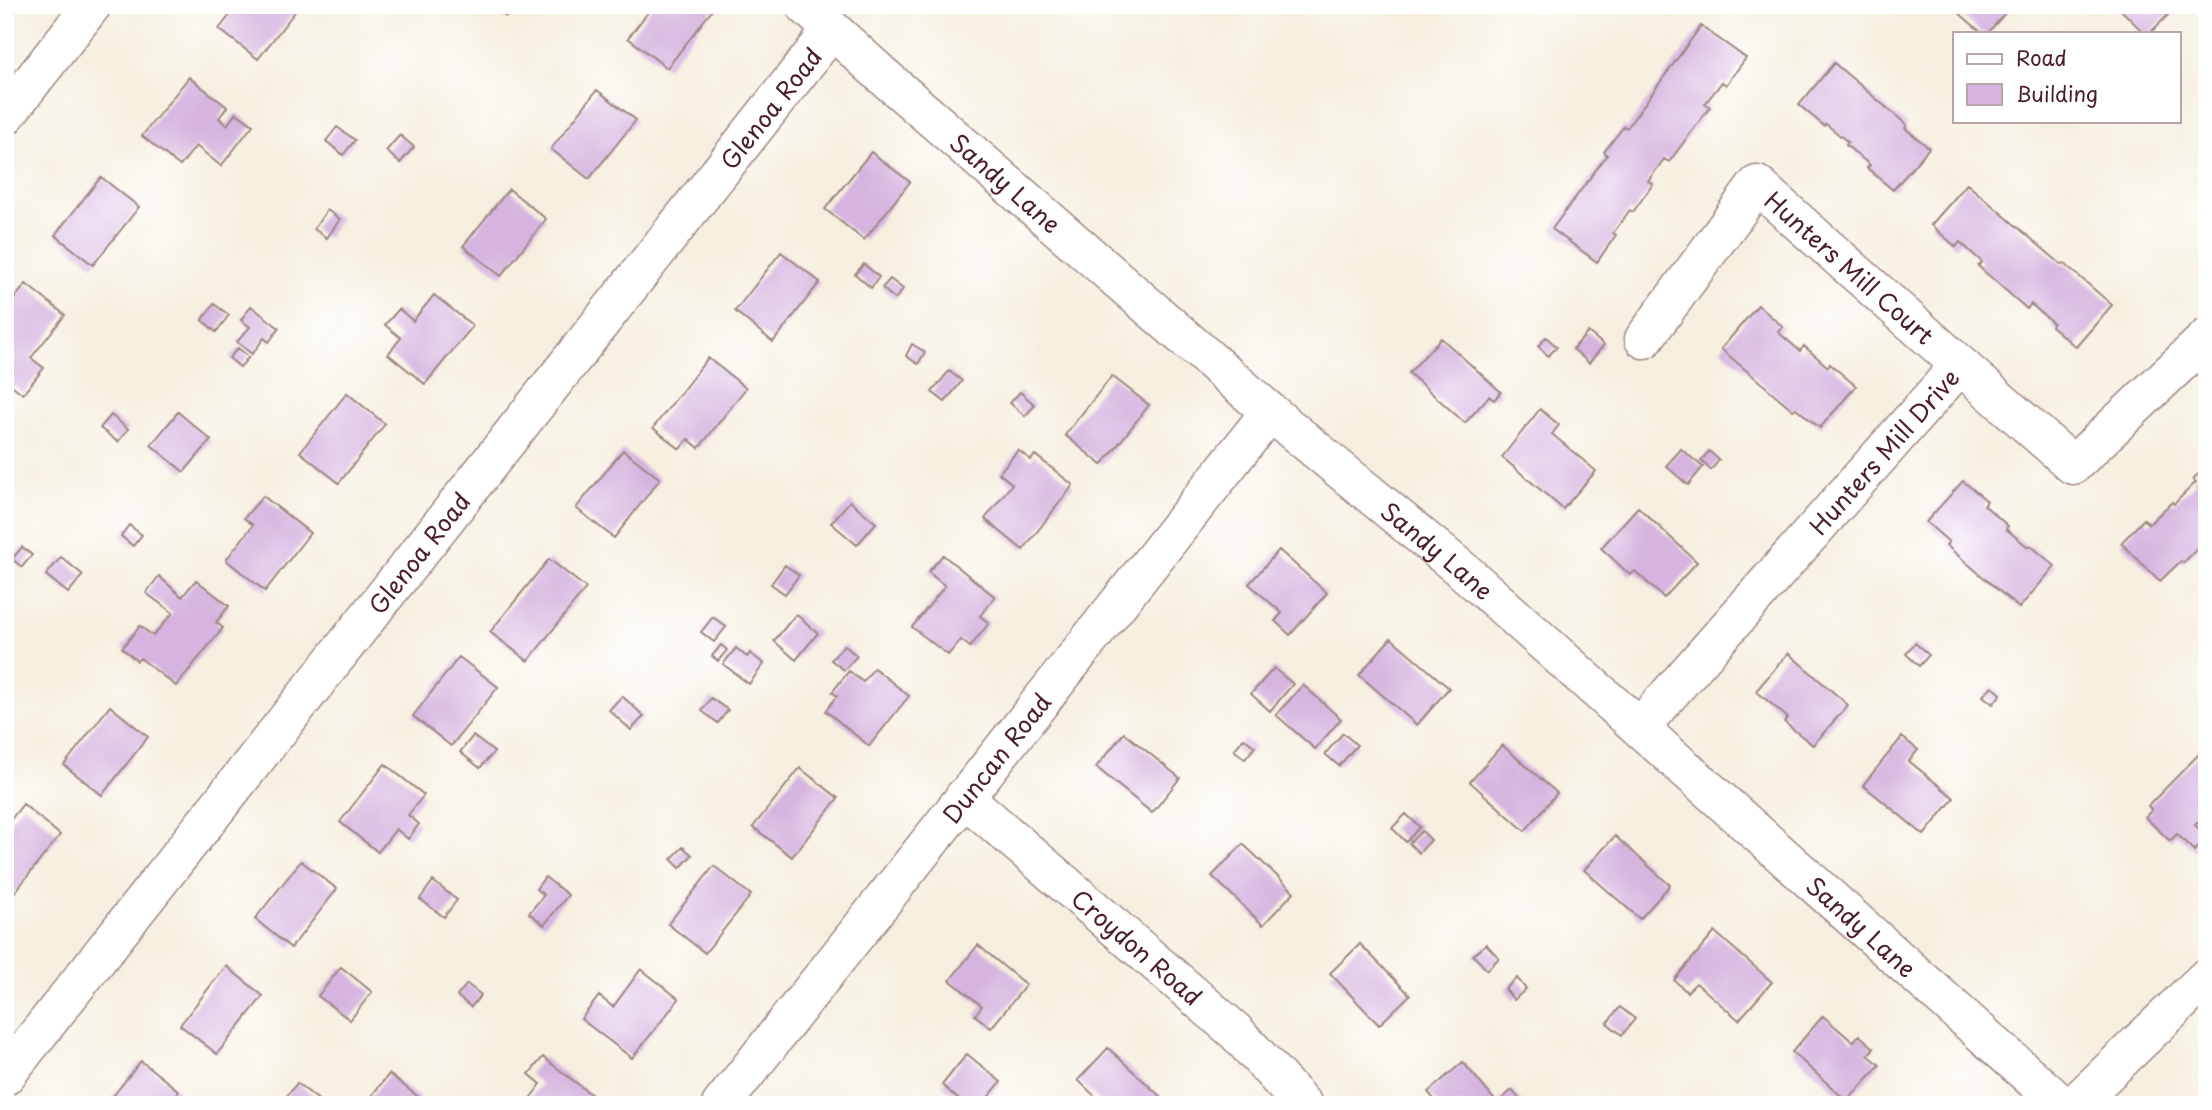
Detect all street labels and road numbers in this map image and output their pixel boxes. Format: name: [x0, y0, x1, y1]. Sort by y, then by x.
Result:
street label: Glenoa Road: [711, 39, 830, 177]
street label: Sandy Lane: [942, 124, 1069, 241]
street label: Hunters Mill Court: [1757, 182, 1943, 352]
street label: Hunters Mill Drive: [1800, 360, 1967, 542]
street label: Glenoa Road: [359, 484, 478, 621]
street label: Sandy Lane: [1373, 493, 1502, 608]
street label: Duncan Road: [933, 685, 1059, 831]
street label: Sandy Lane: [1799, 867, 1925, 985]
street label: Croydon Road: [1064, 880, 1211, 1013]

